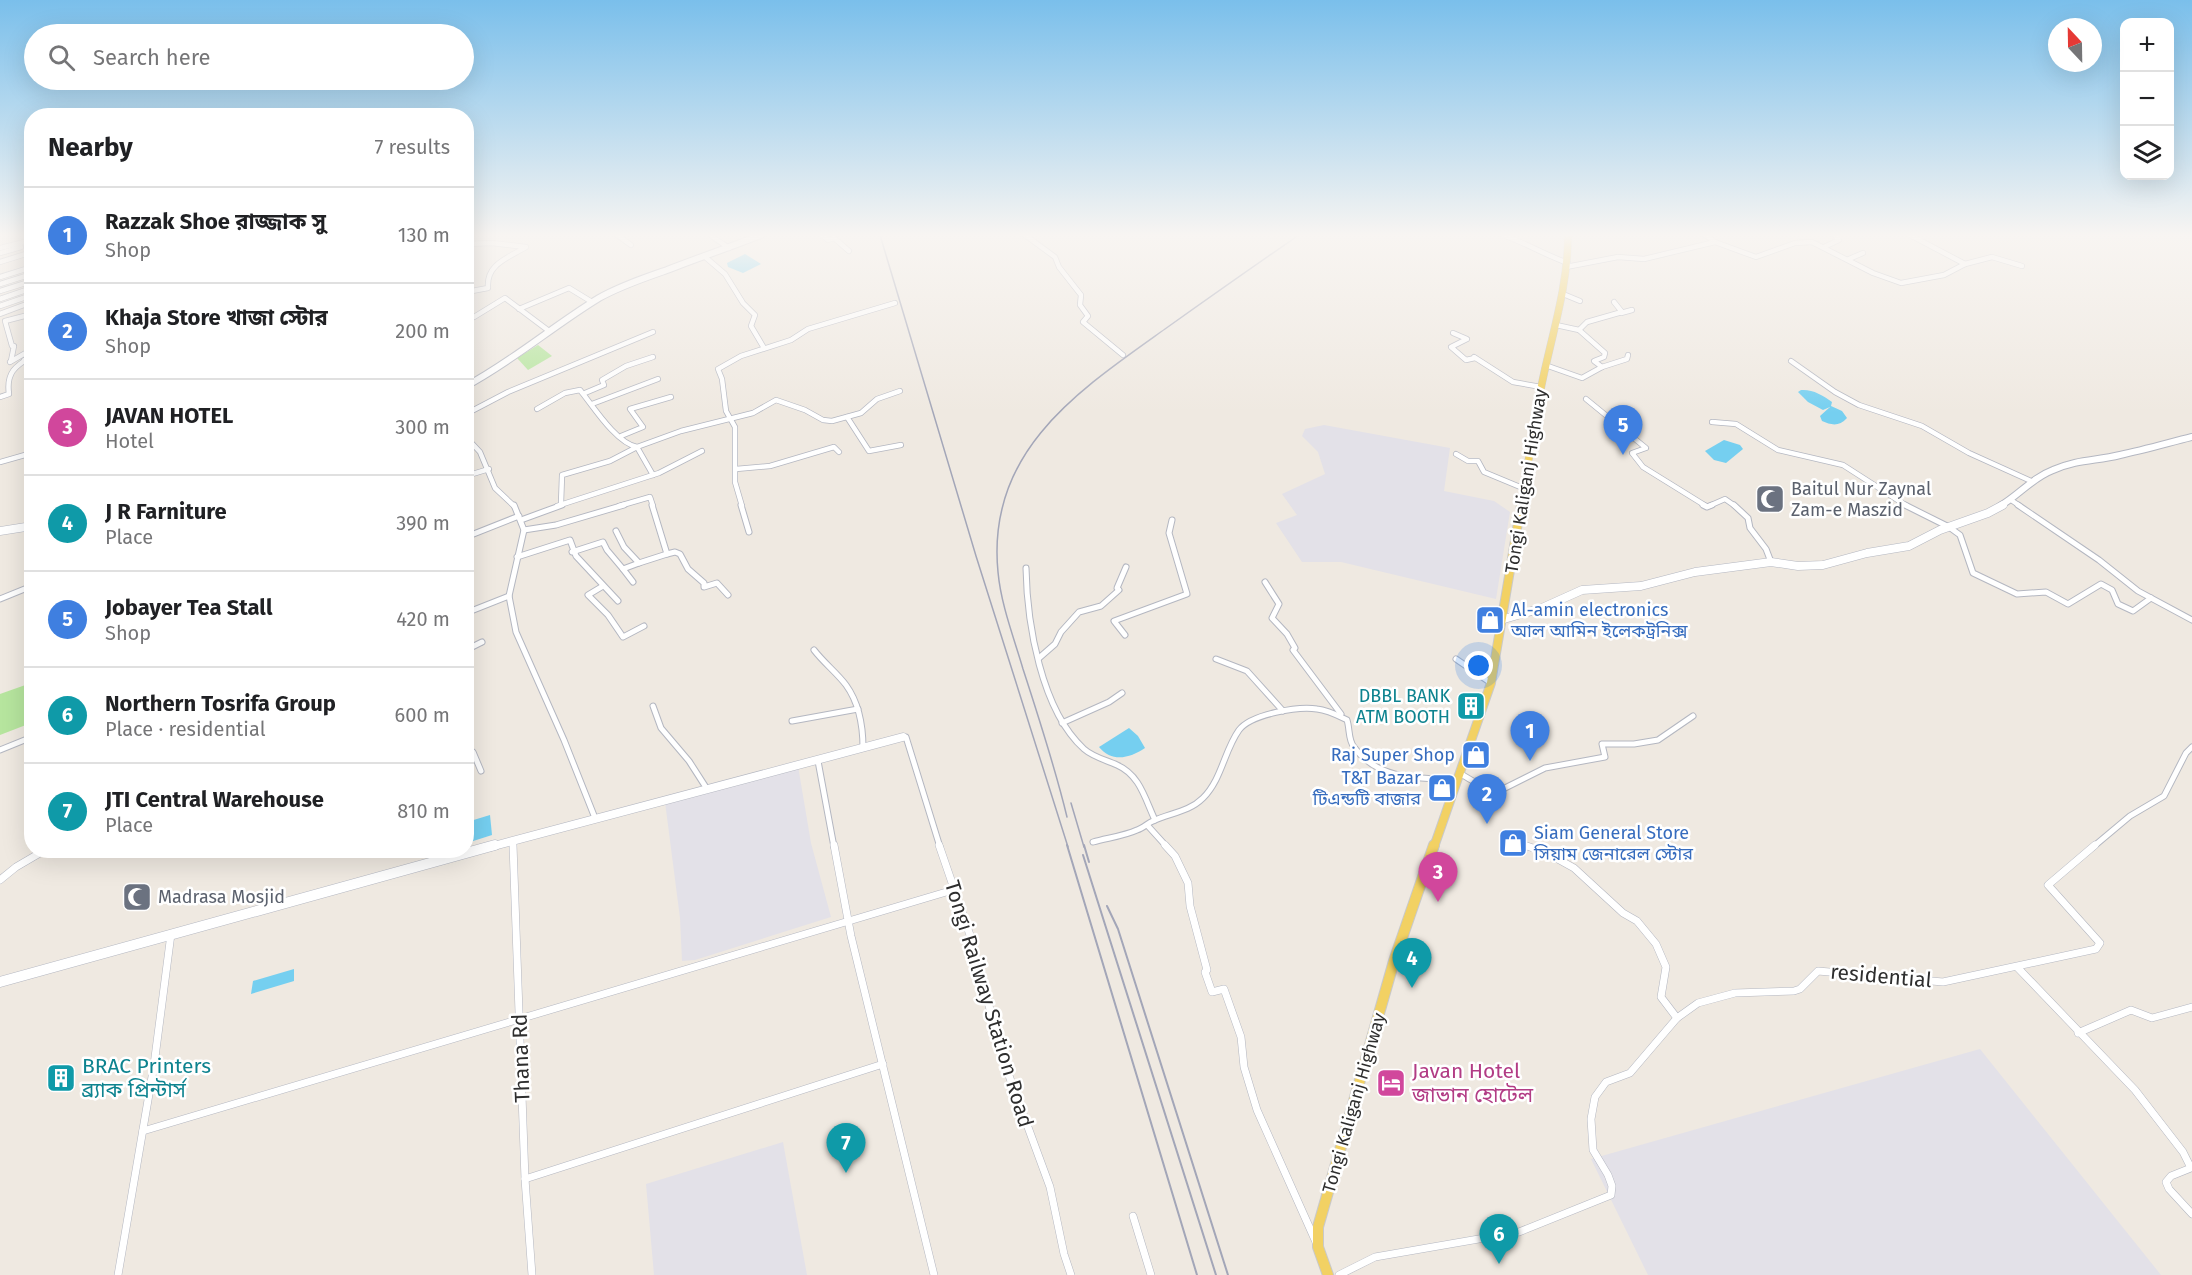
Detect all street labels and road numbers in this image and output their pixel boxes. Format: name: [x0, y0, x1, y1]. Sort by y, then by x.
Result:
street label: Tongi Kaliganj Highway: [1501, 387, 1551, 575]
street label: Tongi Railway Station Road: [939, 877, 1039, 1131]
street label: residential: [1829, 959, 1933, 993]
street label: Tongi Kaliganj Highway: [1318, 1010, 1390, 1196]
street label: Thana Rd: [506, 1013, 536, 1103]

